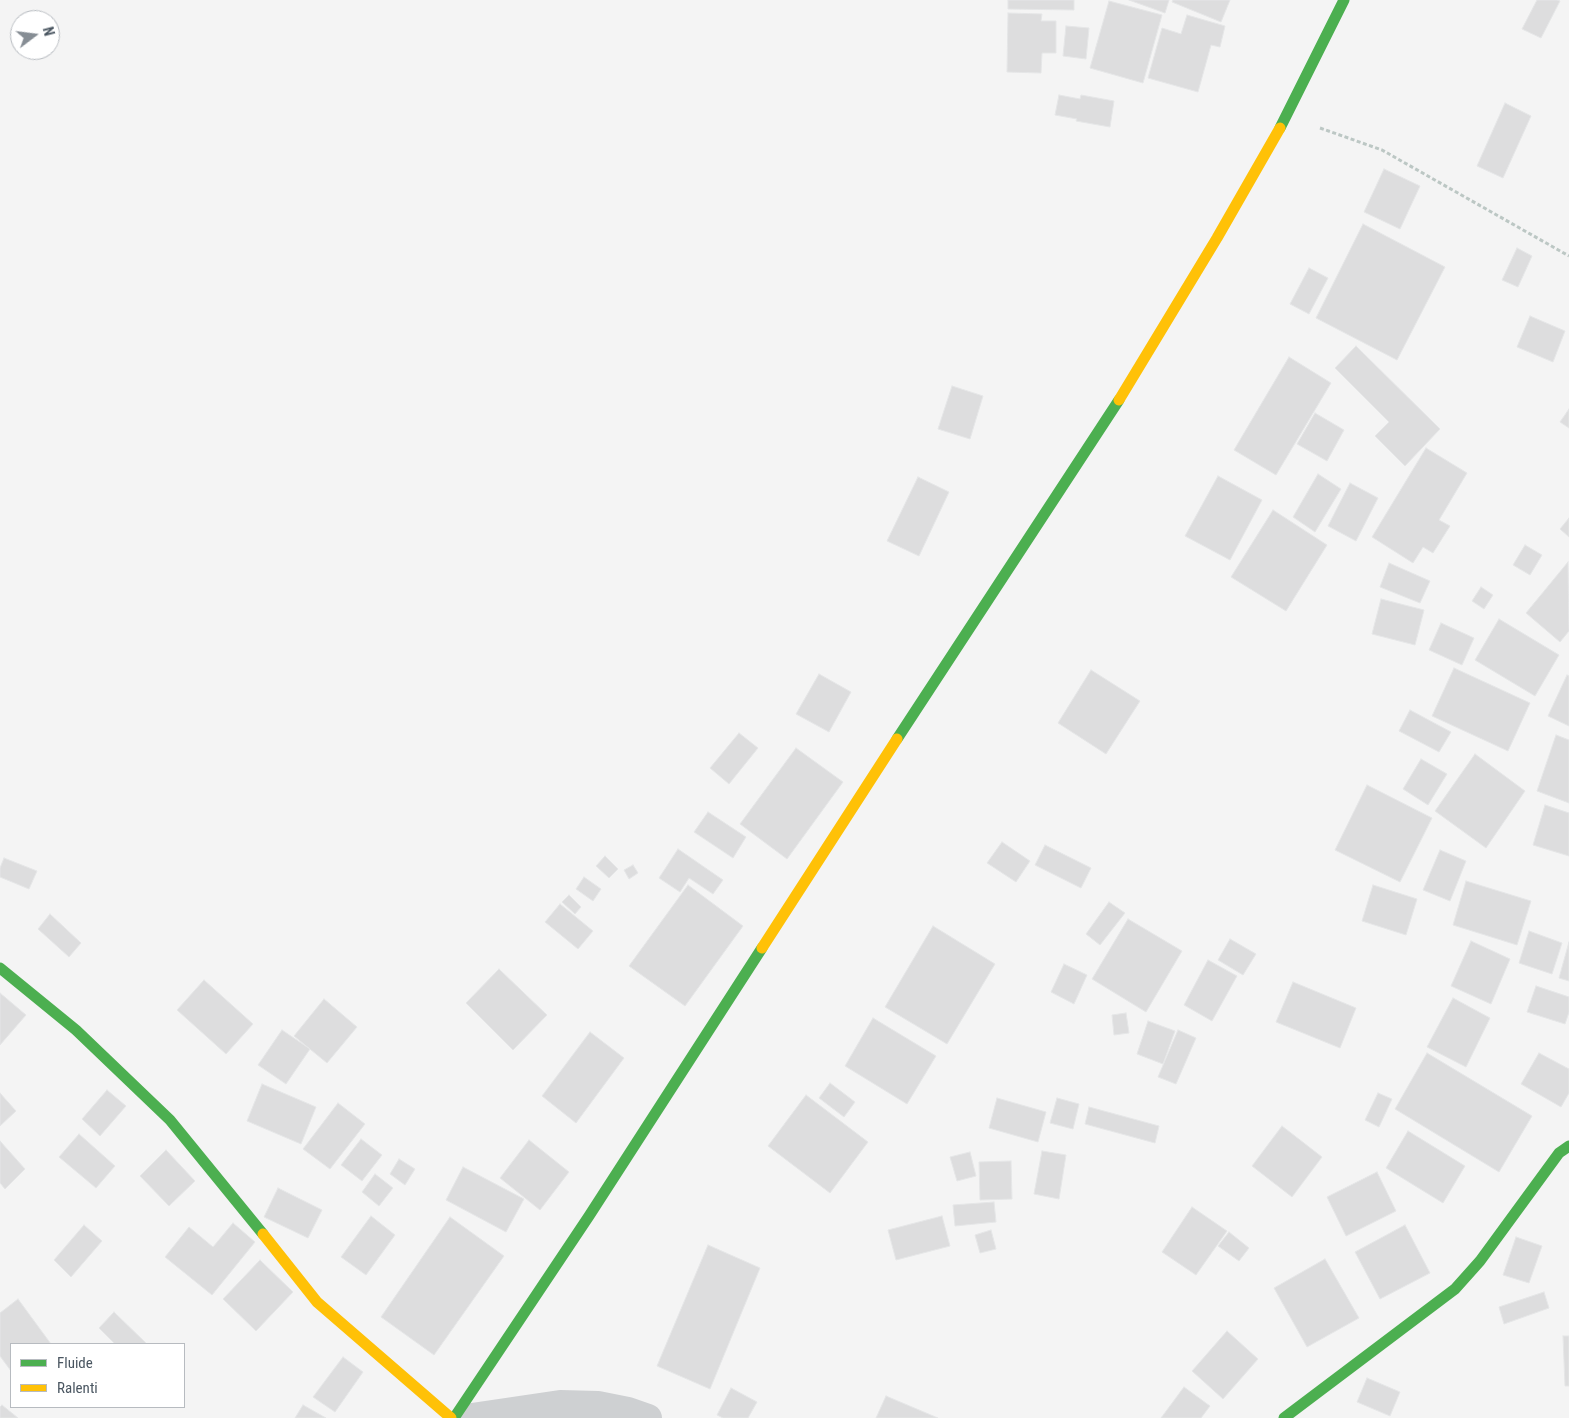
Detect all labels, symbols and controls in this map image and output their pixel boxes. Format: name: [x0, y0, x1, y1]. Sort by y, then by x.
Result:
north arrow: [10, 10, 60, 60]
text: N: [40, 25, 57, 38]
legend: [10, 1343, 185, 1408]
text: Fluide: [57, 1354, 93, 1372]
text: Ralenti: [57, 1379, 98, 1397]

